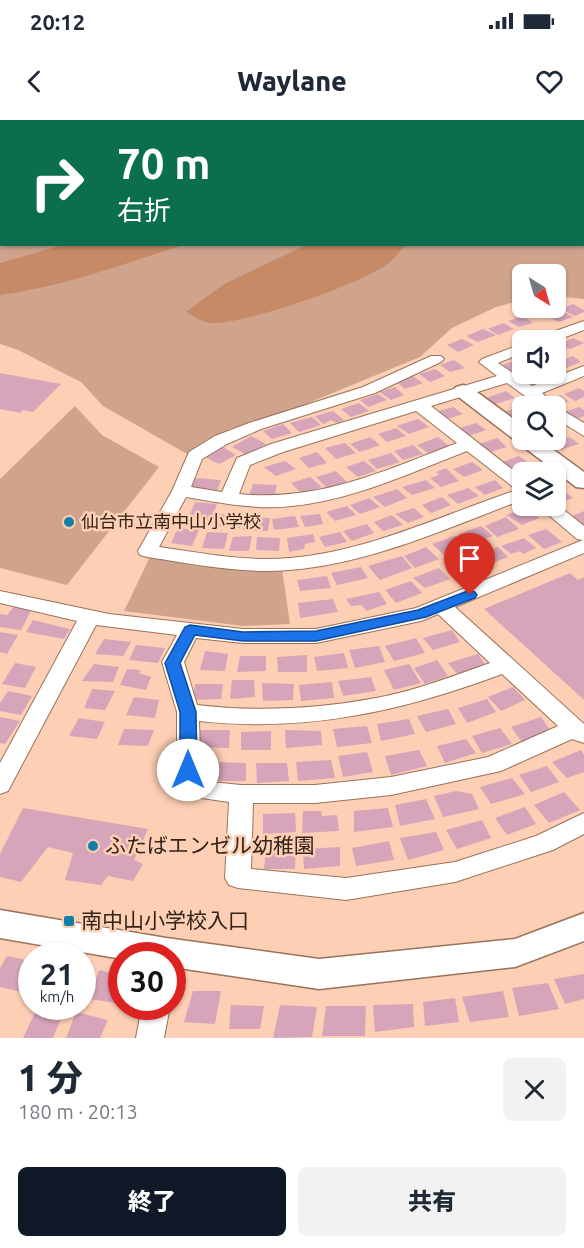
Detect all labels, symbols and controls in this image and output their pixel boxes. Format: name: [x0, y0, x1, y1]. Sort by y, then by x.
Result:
text: 20:12: [30, 9, 85, 34]
icon: back: [18, 65, 51, 98]
icon: heart: [533, 65, 566, 98]
text: Waylane: [237, 66, 347, 96]
text: 70 m: [117, 140, 211, 187]
icon: right: [18, 144, 96, 222]
text: 右折: [117, 195, 171, 225]
north arrow: [512, 264, 566, 318]
map controls: [512, 264, 566, 516]
button: sound: [512, 330, 566, 384]
button: search: [512, 396, 566, 450]
button: layers: [512, 462, 566, 516]
place label: 仙台市立南中山小学校: [81, 511, 261, 531]
marker: 仙台市立南中山小学校: [62, 515, 76, 529]
pin: [444, 533, 495, 595]
icon: arrive: [453, 542, 486, 575]
position arrow: [156, 738, 220, 802]
place label: ふたばエンゼル幼稚園: [105, 833, 315, 857]
marker: ふたばエンゼル幼稚園: [86, 839, 100, 853]
place label: 南中山小学校入口: [81, 908, 249, 932]
marker: 南中山小学校入口: [62, 914, 76, 928]
speed limit sign: 30: [108, 942, 186, 1020]
text: 21: [40, 957, 74, 991]
text: km/h: [40, 988, 74, 1005]
text: 1 分: [18, 1057, 83, 1098]
button: close: [503, 1058, 566, 1121]
text: 180 m · 20:13: [18, 1100, 138, 1123]
button: 終了: [18, 1167, 286, 1236]
button: 共有: [298, 1167, 566, 1236]

